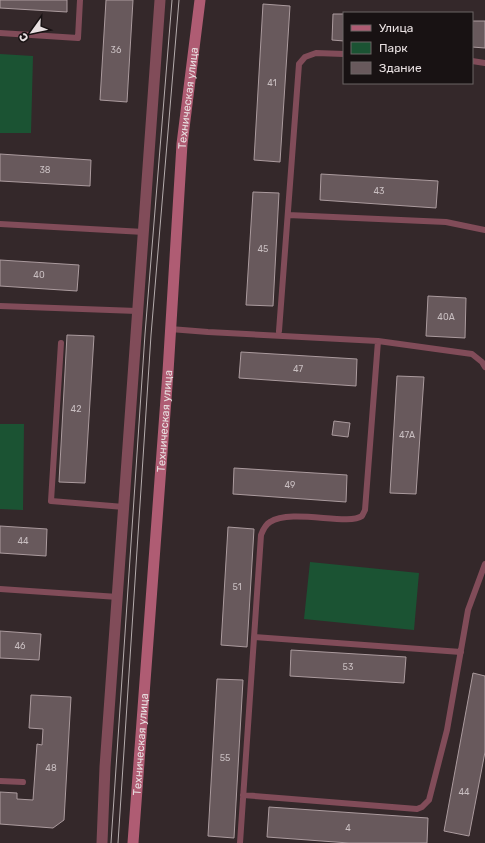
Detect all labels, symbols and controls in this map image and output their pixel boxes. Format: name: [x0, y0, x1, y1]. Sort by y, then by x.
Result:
north arrow: [12, 12, 52, 52]
legend: [343, 12, 473, 84]
text: Улица: [379, 21, 413, 35]
text: С: [16, 30, 32, 44]
text: Парк: [379, 41, 408, 55]
house number: 36: [111, 45, 122, 55]
street label: Техническая улица: [176, 46, 201, 149]
text: Здание: [379, 61, 422, 75]
house number: 41: [267, 78, 277, 88]
house number: 38: [39, 165, 51, 175]
house number: 43: [374, 186, 385, 196]
house number: 45: [258, 244, 268, 254]
house number: 40: [33, 270, 45, 280]
house number: 40А: [437, 312, 455, 322]
house number: 47: [293, 364, 303, 374]
street label: Техническая улица: [155, 370, 175, 473]
house number: 42: [71, 404, 81, 414]
house number: 47А: [399, 430, 415, 440]
house number: 49: [285, 480, 295, 490]
house number: 44: [17, 536, 29, 546]
house number: 51: [232, 582, 242, 592]
house number: 46: [14, 641, 26, 651]
house number: 53: [343, 662, 353, 672]
street label: Техническая улица: [131, 693, 151, 796]
house number: 55: [220, 753, 230, 763]
house number: 48: [45, 763, 57, 773]
house number: 44: [458, 787, 470, 797]
house number: 4: [345, 823, 351, 833]

